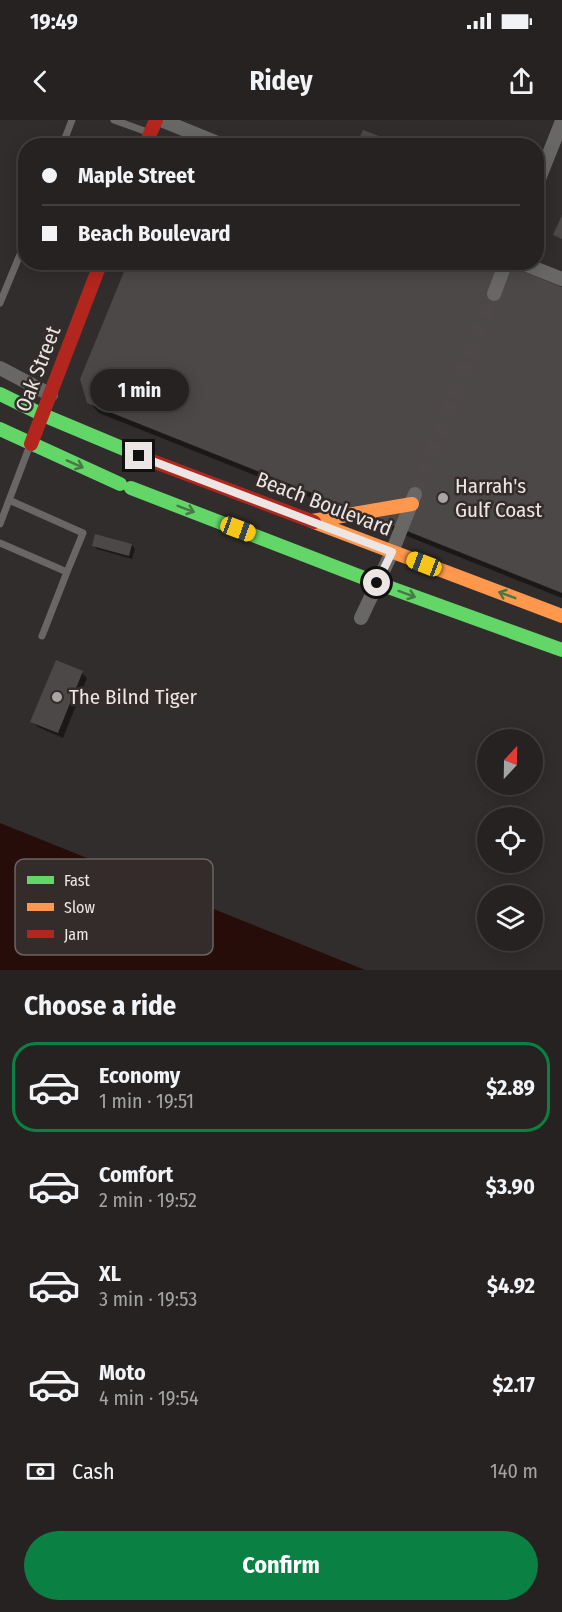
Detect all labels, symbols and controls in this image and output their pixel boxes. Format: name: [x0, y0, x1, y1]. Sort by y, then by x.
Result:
text: 19:49: [30, 8, 78, 35]
icon: back: [24, 65, 57, 98]
text: Ridey: [249, 65, 313, 97]
icon: share: [505, 65, 538, 98]
text: Maple Street: [78, 162, 195, 189]
text: Beach Boulevard: [78, 220, 231, 247]
street label: Oak Street: [10, 322, 66, 416]
callout: 1 min: [90, 369, 188, 411]
text: 1 min: [118, 378, 161, 402]
route end: [125, 442, 152, 469]
one-way arrow: [66, 459, 84, 470]
street label: Beach Boulevard: [252, 466, 396, 542]
place label: Harrah's Gulf Coast: [455, 473, 542, 523]
marker: Harrah's Gulf Coast: [436, 491, 450, 505]
one-way arrow: [176, 504, 195, 515]
car: [218, 514, 258, 544]
car: [404, 549, 444, 579]
route start: [363, 569, 390, 596]
one-way arrow: [398, 589, 416, 600]
one-way arrow: [498, 589, 517, 600]
place label: The Bilnd Tiger: [69, 684, 198, 710]
marker: The Bilnd Tiger: [50, 690, 64, 704]
north arrow: [477, 729, 543, 795]
map controls: [477, 729, 543, 951]
button: locate: [477, 807, 543, 873]
legend: [15, 859, 213, 955]
text: Fast: [64, 871, 91, 890]
button: layers: [477, 885, 543, 951]
text: Slow: [64, 898, 95, 917]
text: Jam: [64, 925, 89, 944]
text: Choose a ride: [24, 990, 176, 1022]
icon: car: [27, 1060, 81, 1114]
text: Economy: [99, 1062, 180, 1089]
text: $2.89: [486, 1074, 535, 1101]
text: 1 min · 19:51: [99, 1089, 194, 1113]
icon: car: [27, 1159, 81, 1213]
text: Comfort: [99, 1161, 173, 1188]
text: $3.90: [486, 1173, 535, 1200]
text: 2 min · 19:52: [99, 1188, 197, 1212]
icon: car: [27, 1258, 81, 1312]
text: XL: [99, 1260, 121, 1287]
text: $4.92: [487, 1272, 535, 1299]
text: 3 min · 19:53: [99, 1287, 197, 1311]
icon: car: [27, 1357, 81, 1411]
text: Moto: [99, 1359, 146, 1386]
text: $2.17: [493, 1371, 535, 1398]
text: 4 min · 19:54: [99, 1386, 199, 1410]
icon: cash: [24, 1455, 57, 1488]
text: Cash: [72, 1458, 115, 1485]
text: 140 m: [490, 1459, 538, 1483]
button: Confirm: [24, 1531, 538, 1600]

